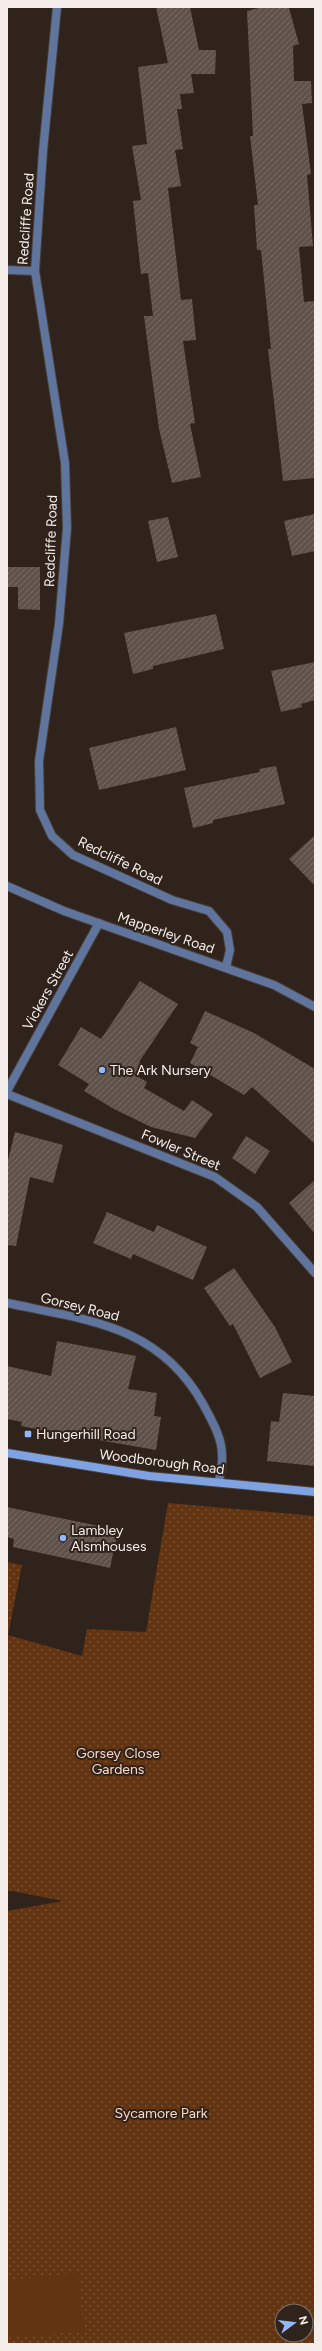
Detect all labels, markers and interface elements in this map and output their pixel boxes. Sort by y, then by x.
street label: Redcliffe Road [14,172,38,266]
street label: Redcliffe Road [41,495,61,587]
street label: Redcliffe Road [75,833,165,889]
street label: Mapperley Road [115,908,217,958]
street label: Vickers Street [19,947,77,1033]
place label: The Ark Nursery [110,1062,211,1079]
marker: The Ark Nursery [97,1065,107,1075]
street label: Fowler Street [139,1126,223,1174]
street label: Gorsey Road [39,1289,121,1325]
place label: Hungerhill Road [36,1426,136,1443]
marker: Hungerhill Road [23,1429,33,1439]
street label: Woodborough Road [98,1446,226,1478]
place label: Lambley Alsmhouses [71,1522,146,1555]
marker: Lambley Alsmhouses [58,1533,68,1543]
park label: Gorsey Close Gardens [76,1745,160,1778]
park label: Sycamore Park [114,2105,208,2122]
north arrow [274,2303,314,2343]
text: N [296,2315,311,2326]

